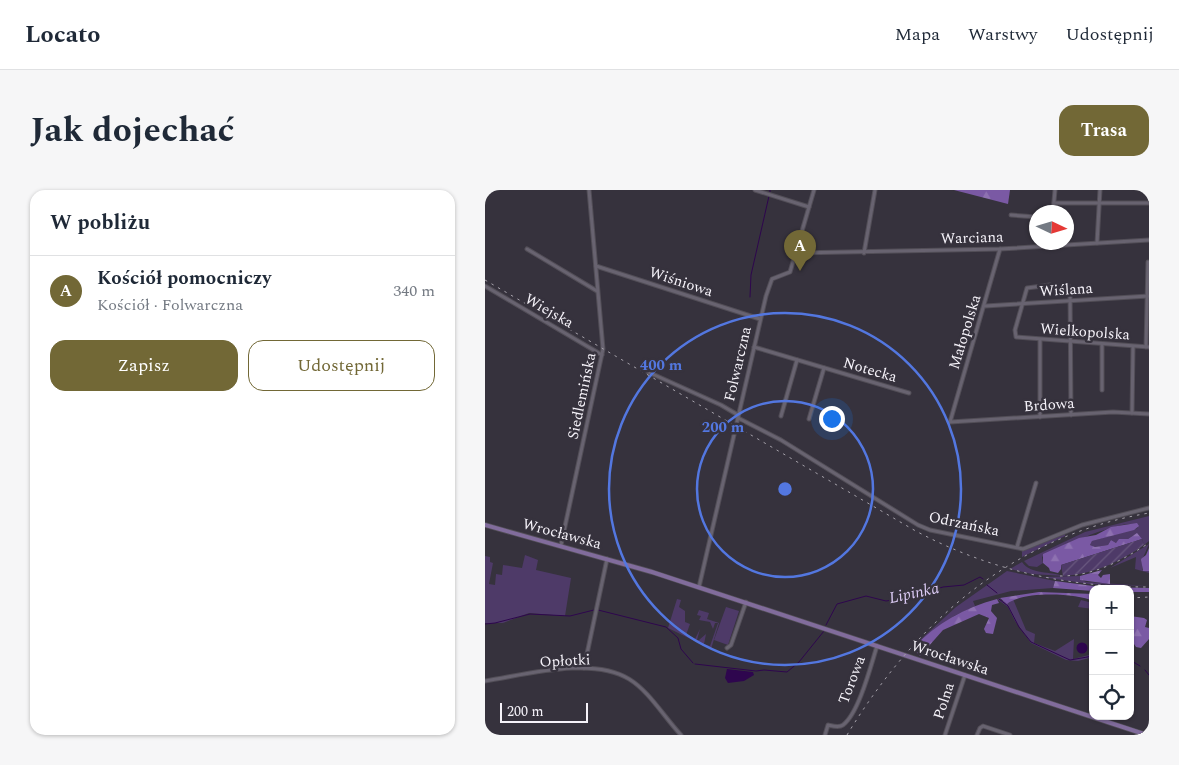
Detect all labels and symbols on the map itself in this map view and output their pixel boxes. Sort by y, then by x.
north arrow [1029,205,1074,250]
street label: Warciana [940,225,1004,251]
pin: A [784,230,816,271]
street label: Wiśniowa [646,261,716,303]
street label: Wiślana [1039,277,1094,303]
street label: Wiejska [520,288,578,335]
street label: Małopolska [943,291,987,372]
street label: Wielkopolska [1039,317,1131,347]
street label: Folwarczna [718,324,758,404]
street label: Siedlemińska [562,350,603,442]
street label: Notecka [840,351,900,389]
text: 400 m [640,354,683,377]
street label: Brdowa [1023,392,1076,418]
your location [819,406,845,432]
text: 200 m [702,416,745,439]
centre of rings [776,480,794,498]
street label: Odrzańska [927,505,1002,543]
street label: Wrocławska [520,512,605,556]
water label: Lipinka [887,576,941,610]
street label: Wrocławska [908,635,993,682]
street label: Opłotki [539,648,591,674]
street label: Torowa [832,652,872,708]
street label: Polna [927,679,961,723]
scale bar [500,700,587,723]

